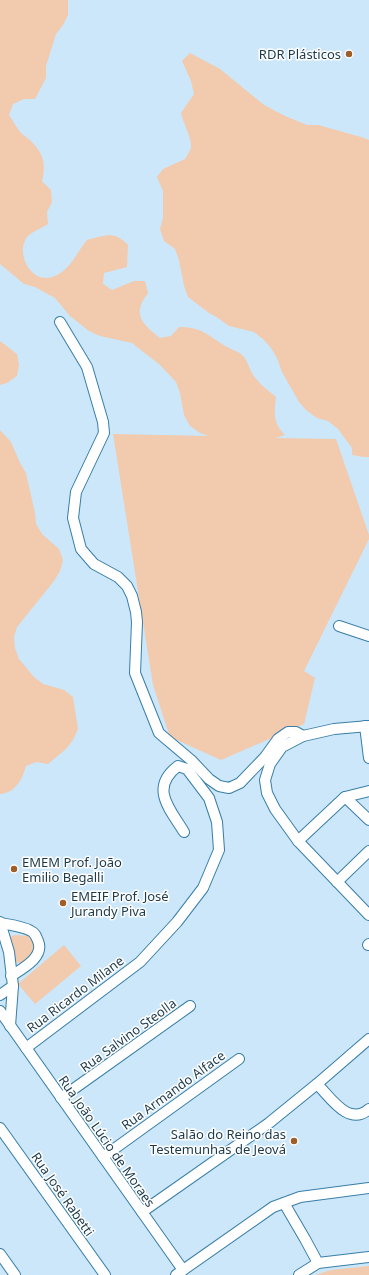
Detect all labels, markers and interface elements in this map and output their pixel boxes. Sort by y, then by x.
place label: RDR Plásticos [259,45,341,63]
marker: RDR Plásticos [344,49,354,59]
place label: EMEM Prof. João Emilio Begalli [22,853,122,886]
marker: EMEM Prof. João Emilio Begalli [9,864,19,874]
place label: EMEIF Prof. José Jurandy Piva [69,887,169,920]
marker: EMEIF Prof. José Jurandy Piva [58,898,68,908]
street label: Rua Ricardo Milane [23,952,127,1036]
street label: Rua Salvino Steolla [76,994,180,1076]
street label: Rua Armando Alface [117,1046,229,1134]
street label: Rua João Lúcio de Moraes [55,1072,159,1210]
place label: Salão do Reino das Testemunhas de Jeová [150,1125,286,1158]
marker: Salão do Reino das Testemunhas de Jeová [289,1136,299,1146]
street label: Rua José Rabetti [27,1148,99,1240]

